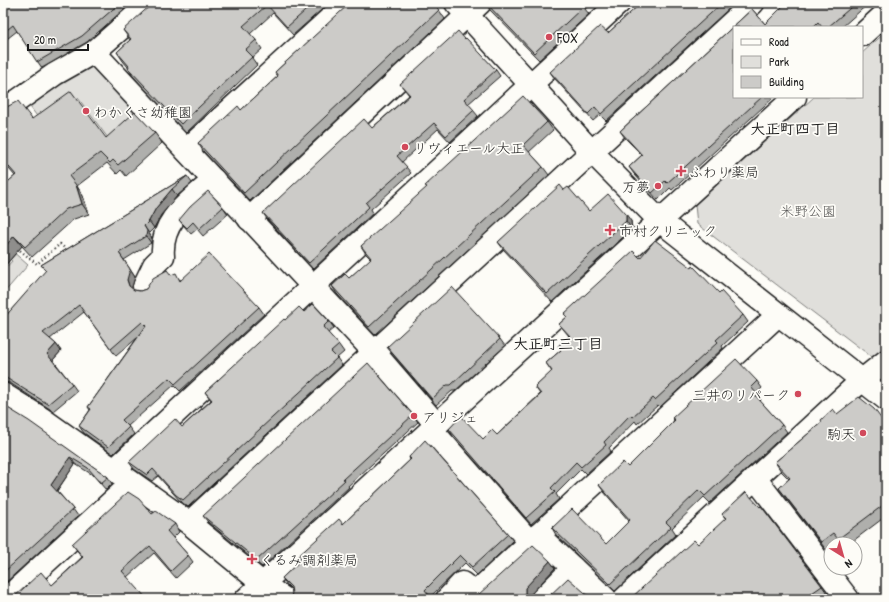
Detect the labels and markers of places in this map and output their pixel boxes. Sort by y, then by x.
place label: FOX [556,28,579,47]
marker: FOX [544,32,554,42]
place label: わかくさ幼稚園 [94,102,192,121]
marker: わかくさ幼稚園 [81,106,91,116]
place label: リヴィエール大正 [413,138,524,157]
marker: リヴィエール大正 [400,142,410,152]
place label: ふわり薬局 [689,162,759,181]
marker: ふわり薬局 [676,166,686,176]
place label: 万夢 [622,177,650,196]
marker: 万夢 [653,181,663,191]
place label: 市村クリニック [619,221,717,240]
marker: 市村クリニック [604,224,616,236]
place label: 三井のリパーク [692,385,790,404]
marker: 三井のリパーク [793,389,803,399]
place label: アリジェ [422,407,478,426]
marker: アリジェ [409,411,419,421]
place label: 駒天 [827,424,855,443]
marker: 駒天 [858,428,868,438]
place label: くるみ調剤薬局 [260,550,358,569]
marker: くるみ調剤薬局 [247,554,257,564]

